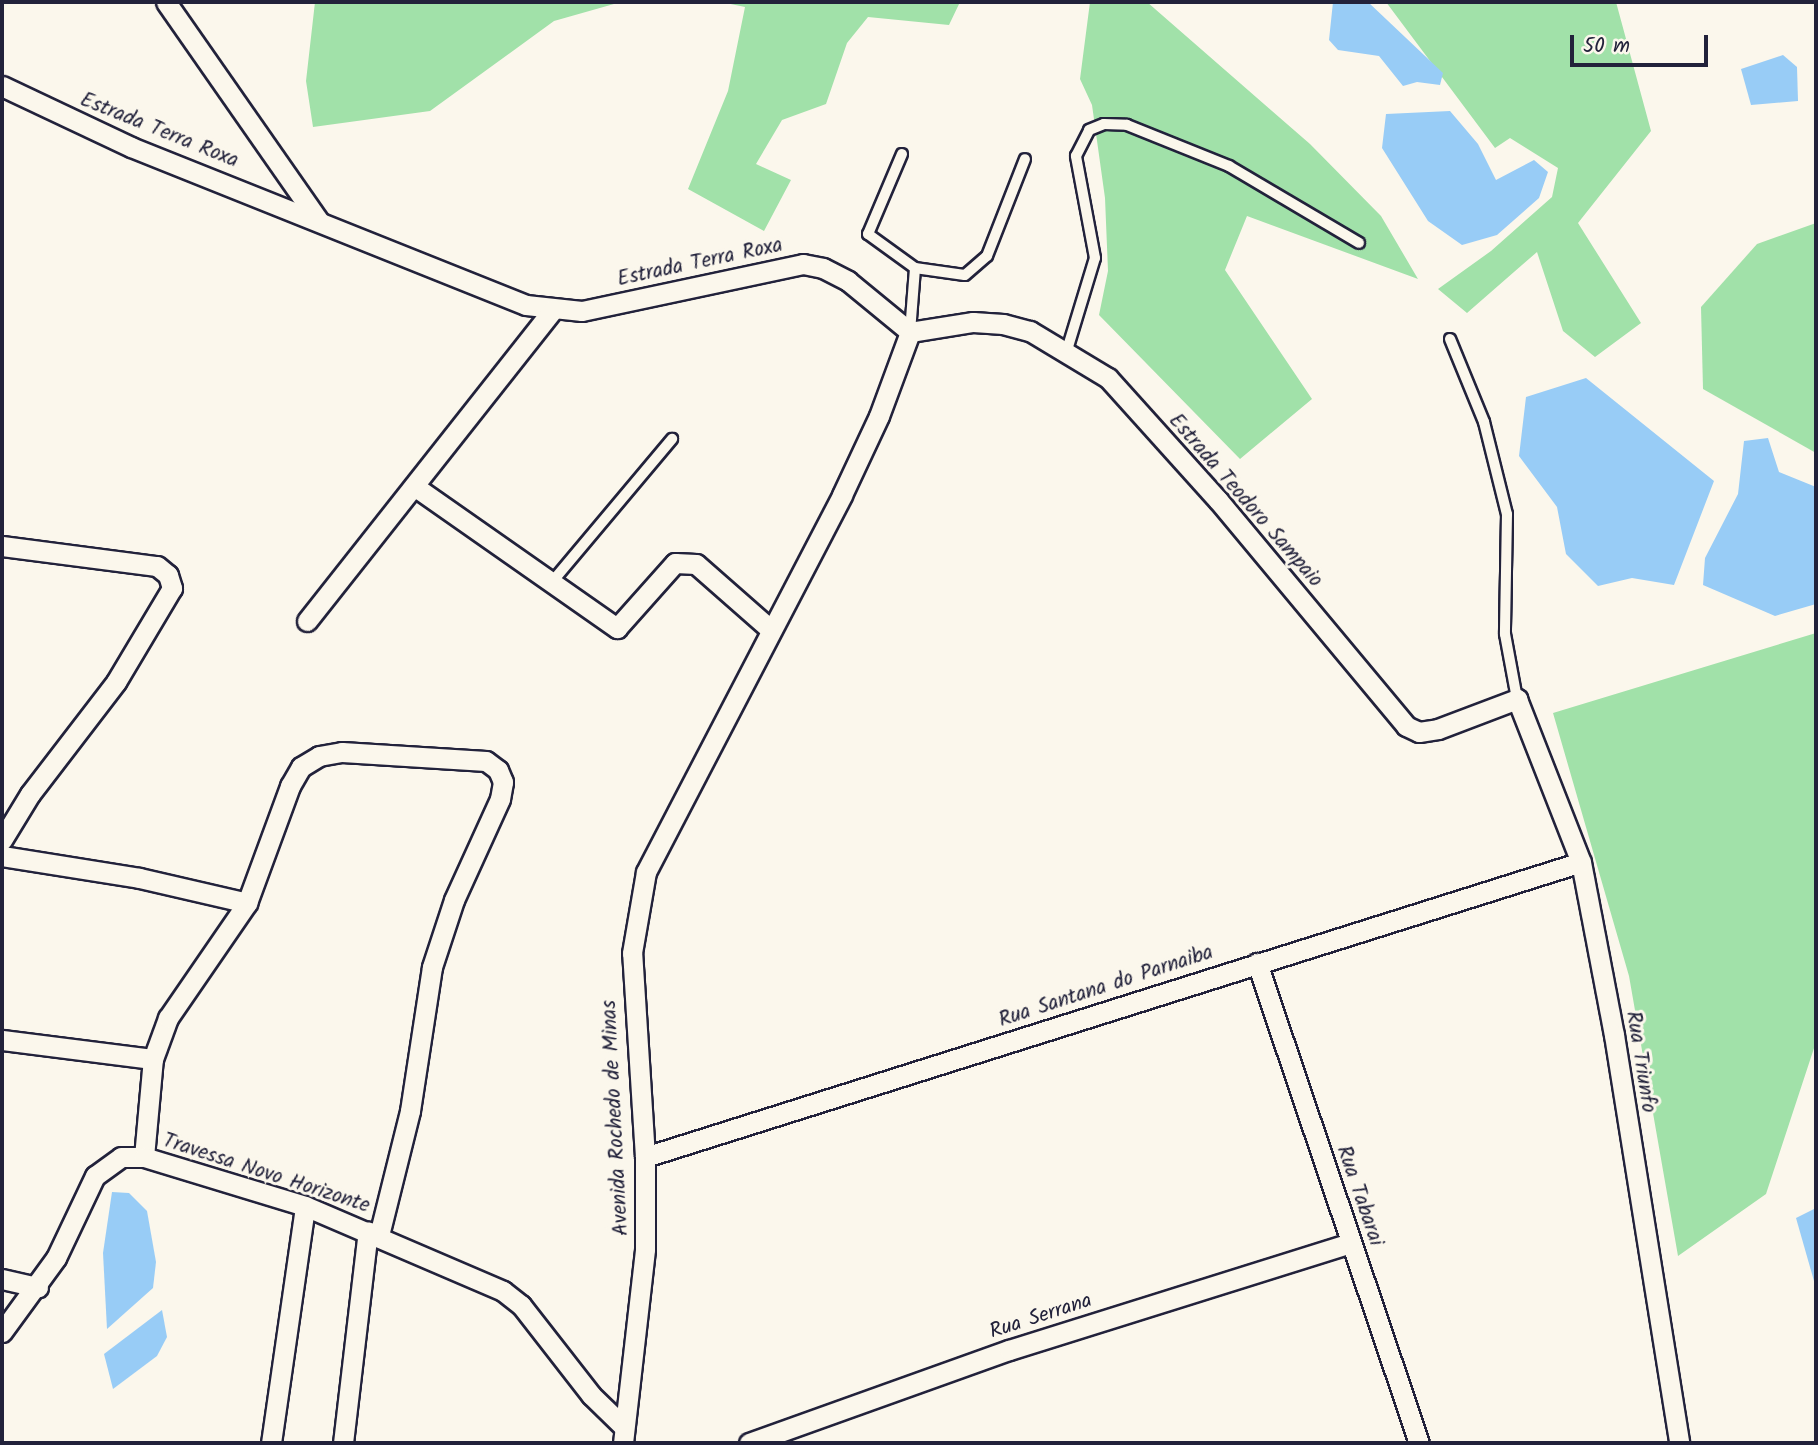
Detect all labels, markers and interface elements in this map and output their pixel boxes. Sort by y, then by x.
scale bar [1573,21,1711,65]
text: 50 m [1583,30,1630,63]
street label: Estrada Terra Roxa [76,88,242,174]
street label: Estrada Terra Roxa [615,233,785,293]
street label: Estrada Teodoro Sampaio [1163,409,1327,593]
street label: Rua Santana do Parnaiba [996,940,1216,1034]
street label: Avenida Rochedo de Minas [597,999,635,1237]
street label: Rua Triunfo [1620,1009,1660,1115]
street label: Travessa Novo Horizonte [159,1129,373,1219]
street label: Rua Tabarai [1330,1143,1388,1249]
street label: Rua Serrana [987,1289,1095,1345]

